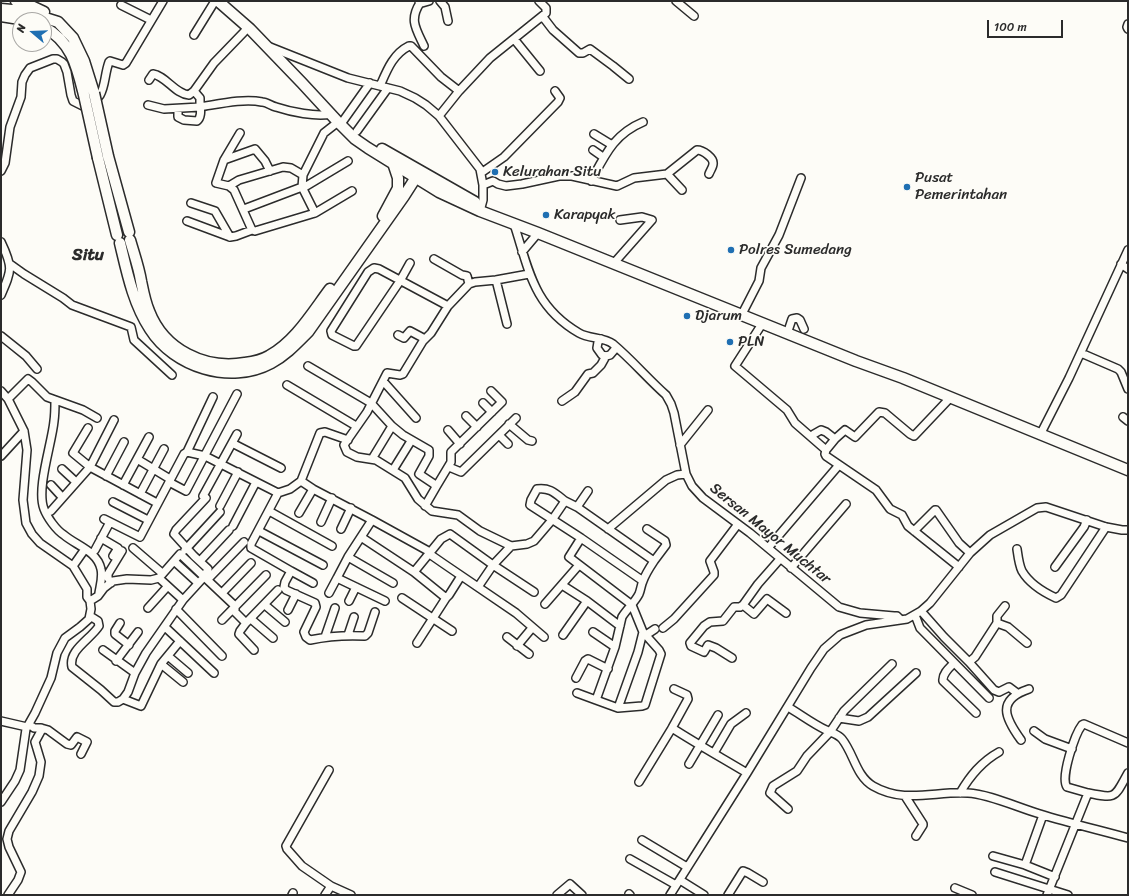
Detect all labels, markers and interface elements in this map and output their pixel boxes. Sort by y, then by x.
north arrow [12,12,52,52]
scale bar [989,12,1065,38]
text: 100 m [994,16,1027,38]
text: N [11,22,31,35]
place label: Kelurahan Situ [503,163,601,181]
marker: Kelurahan Situ [490,167,500,177]
place label: Pusat Pemerintahan [915,169,1007,204]
marker: Pusat Pemerintahan [902,182,912,192]
place label: Karapyak [554,206,615,224]
marker: Karapyak [541,210,551,220]
place label: Polres Sumedang [739,241,852,259]
marker: Polres Sumedang [726,245,736,255]
district label: Situ [72,246,104,266]
place label: Djarum [695,307,742,325]
marker: Djarum [682,311,692,321]
place label: PLN [738,333,765,351]
marker: PLN [725,337,735,347]
street label: Sersan Mayor Muchtar [706,480,834,588]

